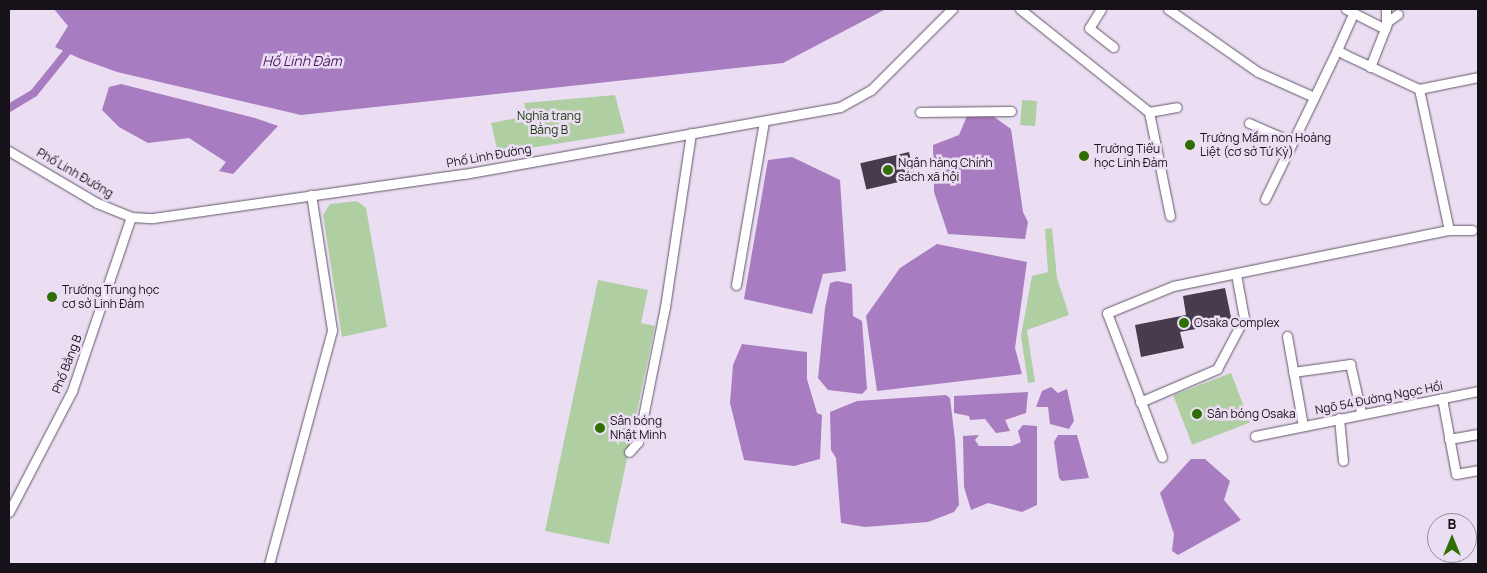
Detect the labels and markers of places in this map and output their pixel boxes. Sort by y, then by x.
place label: Trường Mầm non Hoàng Liệt (cơ sở Tứ Kỳ) [1200,131,1331,159]
marker: Trường Mầm non Hoàng Liệt (cơ sở Tứ Kỳ) [1184,139,1196,151]
place label: Trường Tiểu học Linh Đàm [1094,142,1168,170]
marker: Trường Tiểu học Linh Đàm [1078,150,1090,162]
place label: Ngân hàng Chính sách xã hội [898,156,993,184]
marker: Ngân hàng Chính sách xã hội [882,164,894,176]
place label: Trường Trung học cơ sở Linh Đàm [62,283,159,311]
marker: Trường Trung học cơ sở Linh Đàm [46,291,58,303]
place label: Osaka Complex [1194,316,1280,330]
marker: Osaka Complex [1178,317,1190,329]
place label: Sân bóng Osaka [1207,407,1296,421]
marker: Sân bóng Osaka [1191,408,1203,420]
place label: Sân bóng Nhật Minh [610,414,666,442]
marker: Sân bóng Nhật Minh [594,422,606,434]

